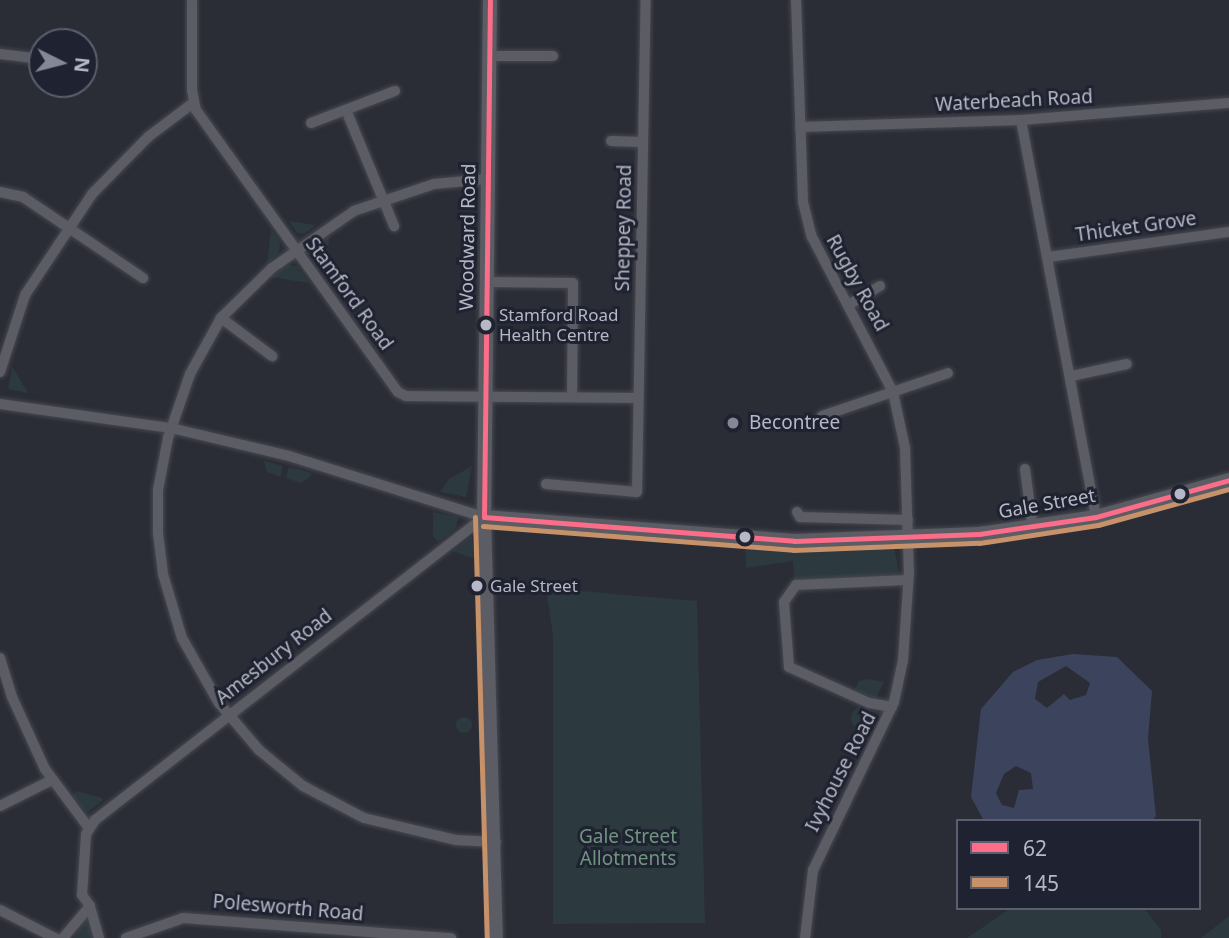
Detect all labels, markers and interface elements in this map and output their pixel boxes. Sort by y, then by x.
north arrow [28,28,98,98]
text: N [68,56,96,74]
street label: Waterbeach Road [935,85,1093,117]
street label: Woodward Road [455,163,481,311]
street label: Sheppey Road [611,164,637,292]
street label: Thicket Grove [1074,207,1198,247]
street label: Rugby Road [821,231,893,335]
street label: Stamford Road [301,233,397,355]
place label: Stamford Road Health Centre [499,305,618,345]
marker: Stamford Road Health Centre [479,318,493,332]
place label: Becontree [749,412,840,434]
marker: Becontree [723,413,743,433]
street label: Gale Street [997,484,1097,524]
unlabelled marker [1173,487,1187,501]
unlabelled marker [738,530,752,544]
place label: Gale Street [490,576,578,596]
marker: Gale Street [470,579,484,593]
street label: Amesbury Road [211,605,337,709]
street label: Ivyhouse Road [801,708,881,836]
legend [956,819,1201,910]
park label: Gale Street Allotments [579,826,677,870]
text: 62 [1023,834,1047,862]
text: 145 [1023,869,1059,897]
street label: Polesworth Road [212,890,364,926]

